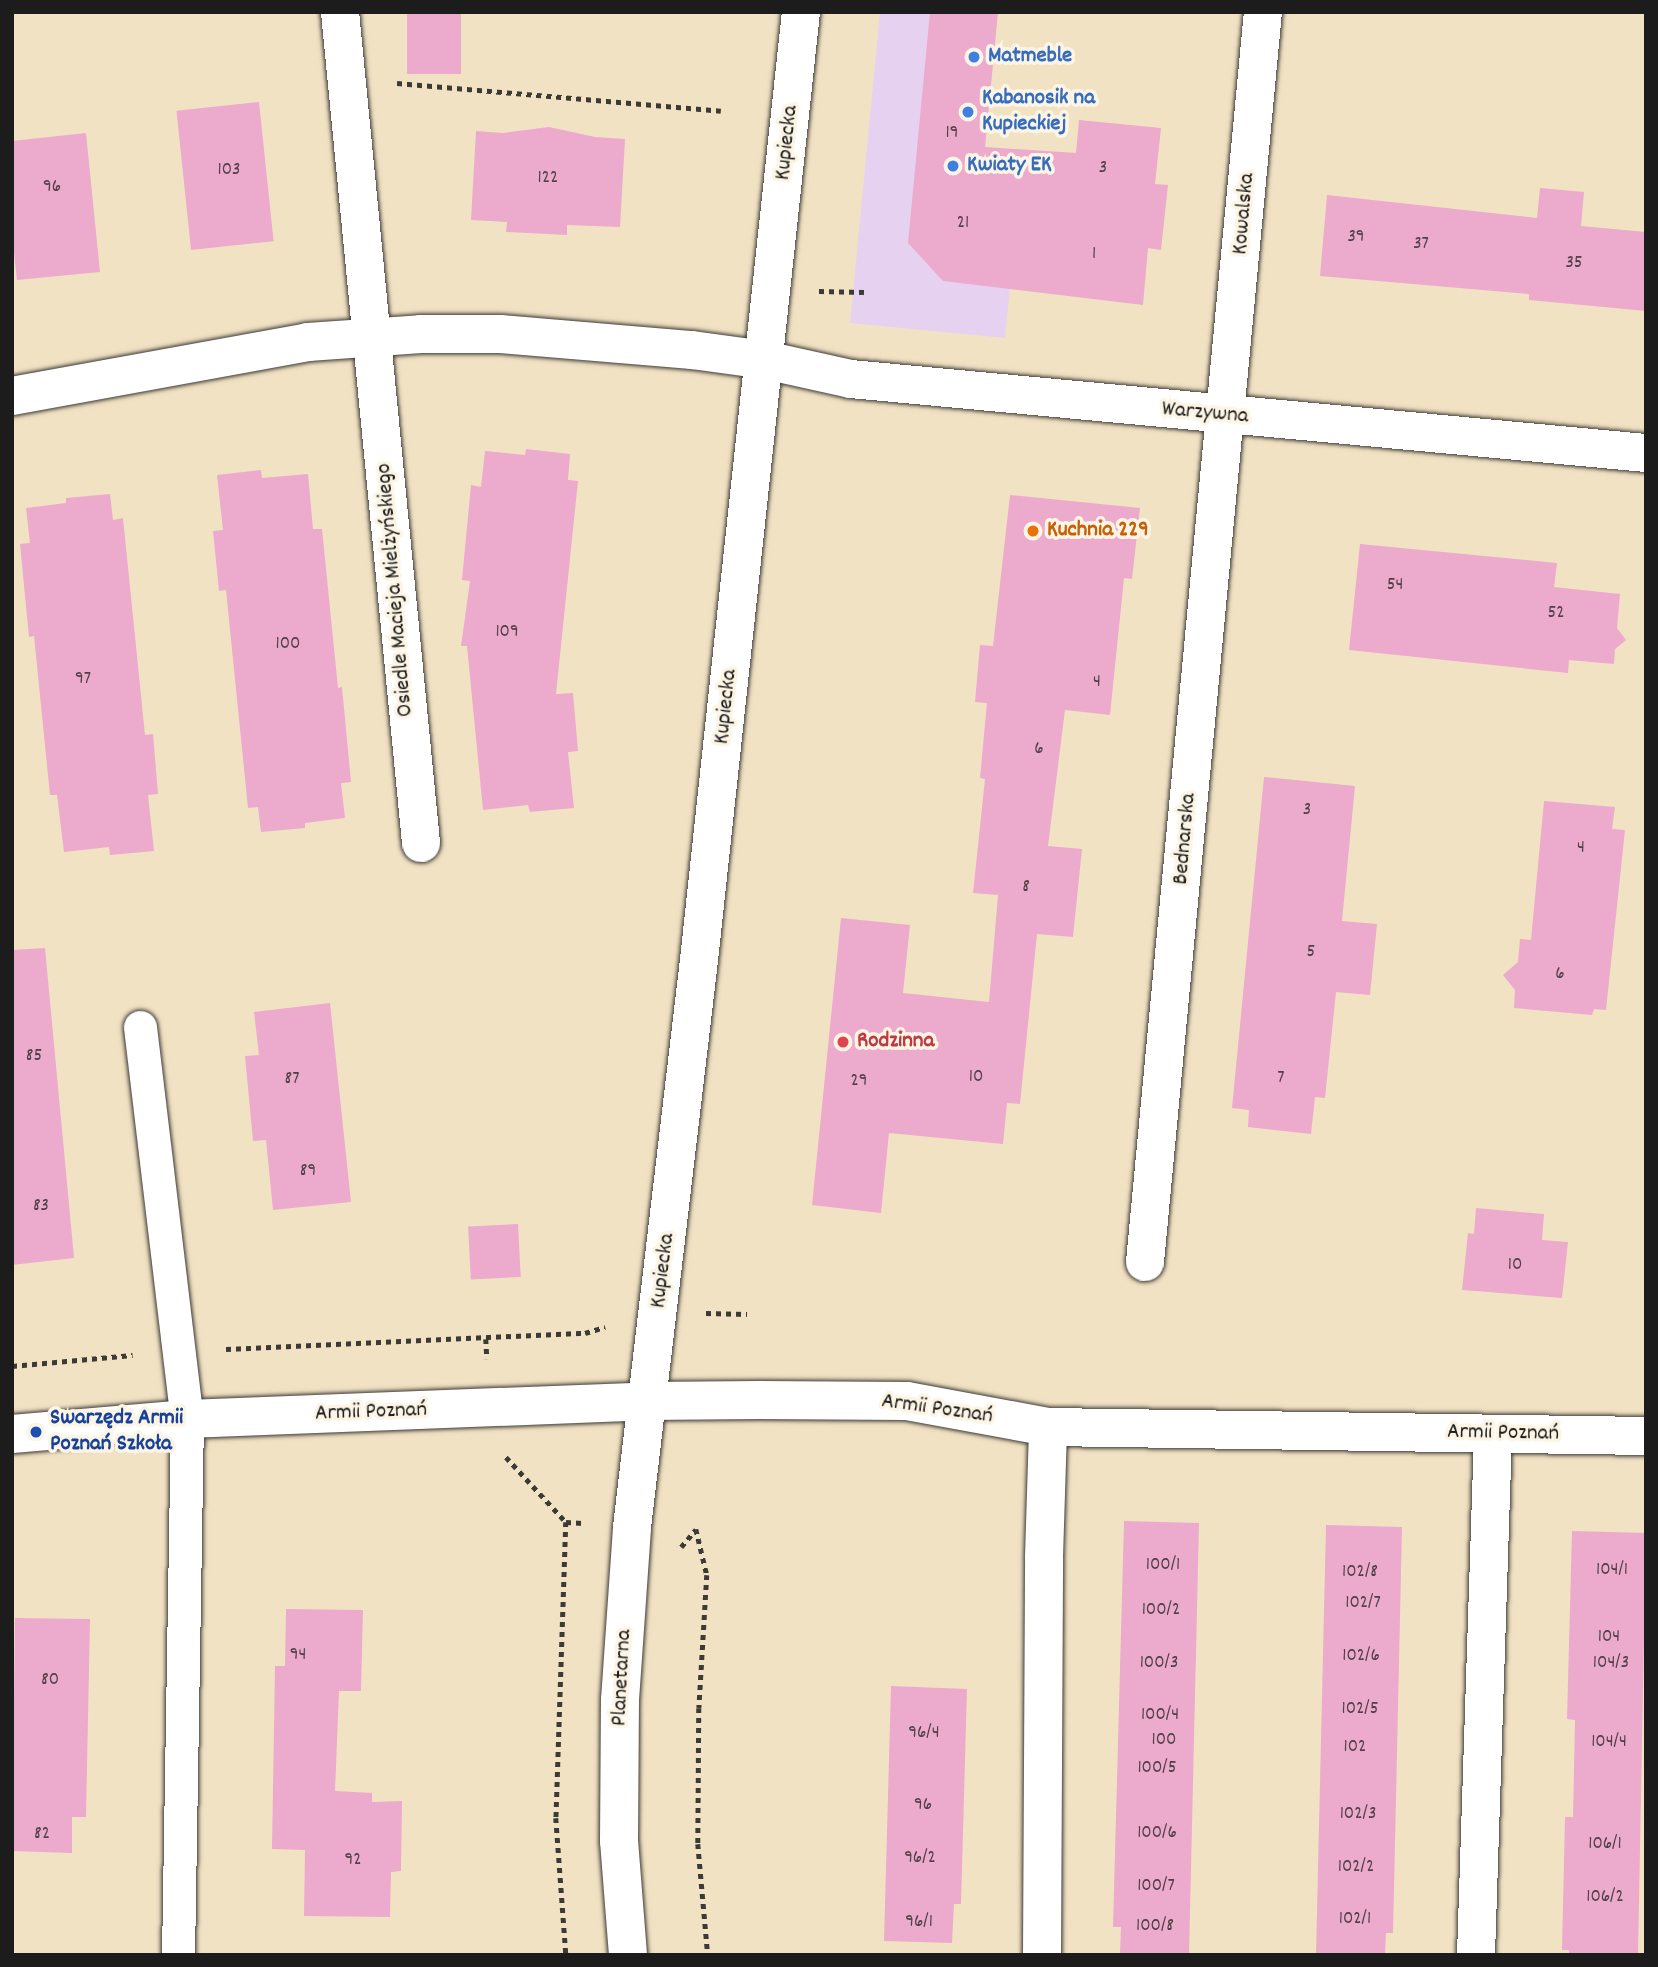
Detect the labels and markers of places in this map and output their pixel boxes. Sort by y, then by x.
place label: Matmeble [988,43,1072,71]
marker: Matmeble [966,49,982,65]
place label: Kabanosik na Kupieckiej [982,85,1095,139]
marker: Kabanosik na Kupieckiej [960,104,976,120]
place label: Kwiaty EK [967,152,1052,180]
marker: Kwiaty EK [945,158,961,174]
place label: Kuchnia 229 [1047,517,1149,545]
marker: Kuchnia 229 [1025,523,1041,539]
place label: Rodzinna [857,1028,934,1056]
marker: Rodzinna [835,1034,851,1050]
place label: Swarzędz Armii Poznań Szkoła [50,1405,183,1459]
marker: Swarzędz Armii Poznań Szkoła [28,1424,44,1440]

